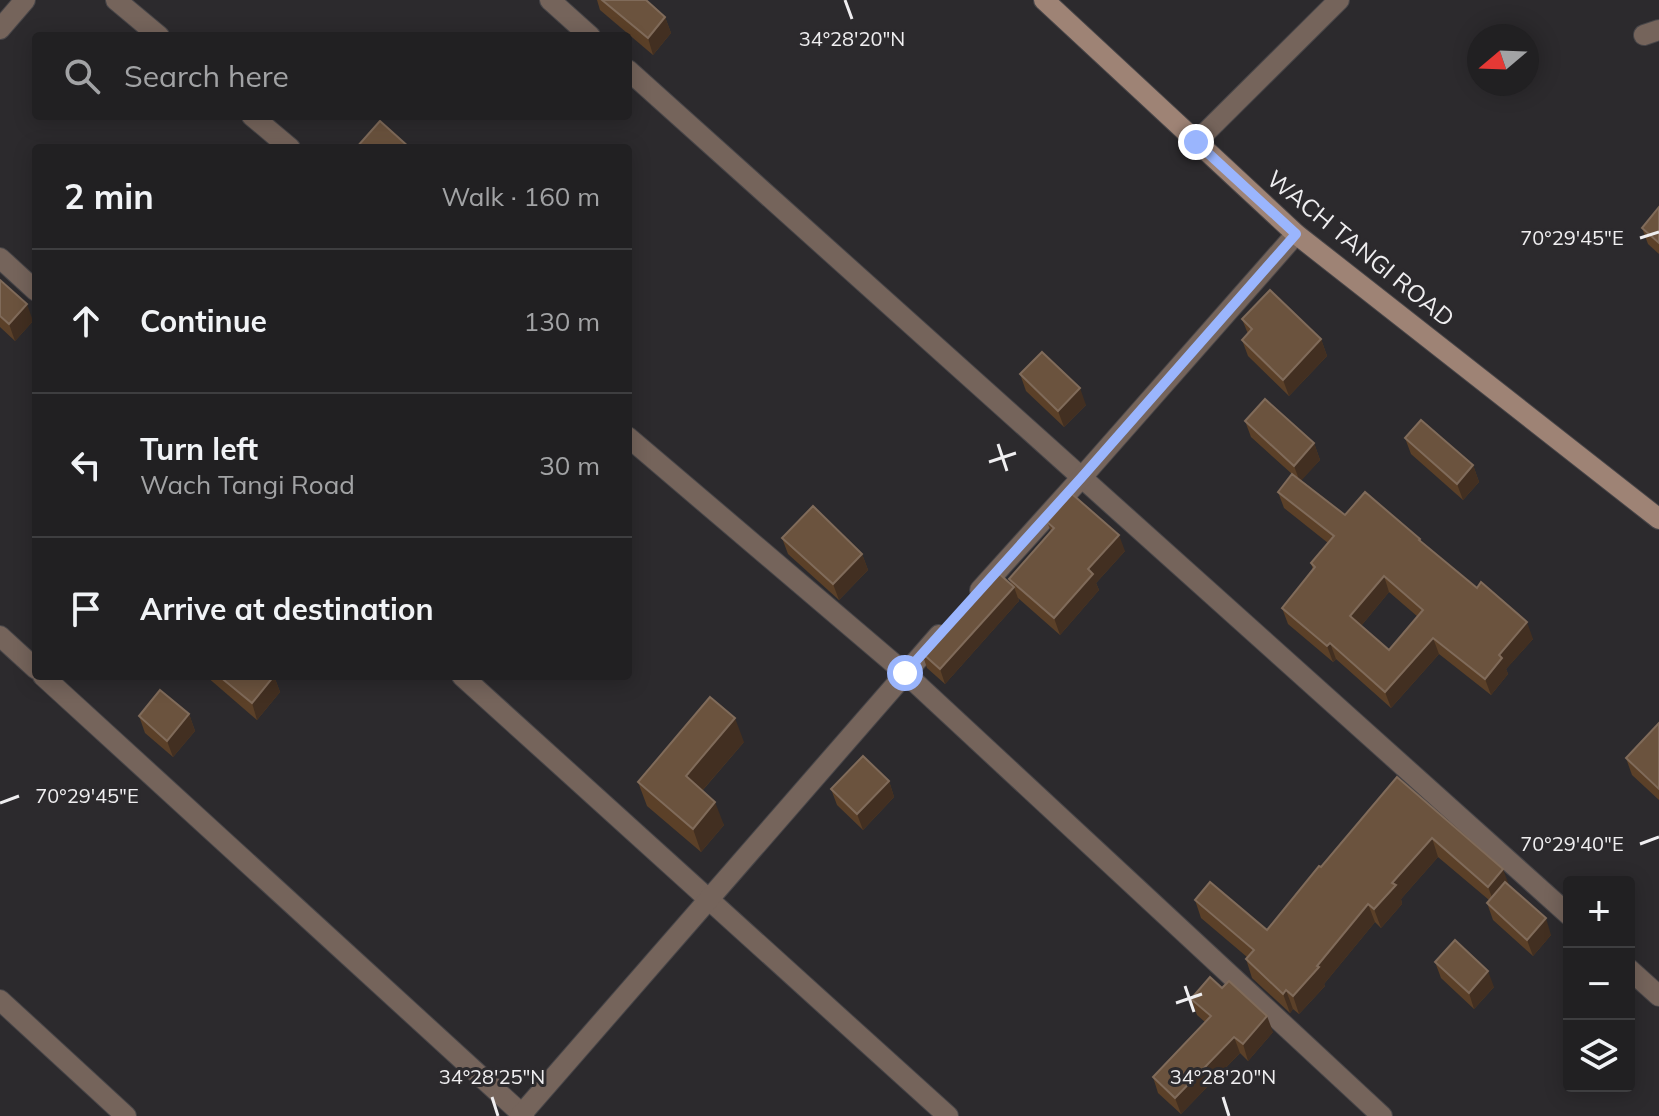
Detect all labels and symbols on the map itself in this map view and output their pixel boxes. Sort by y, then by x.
north arrow [1467,24,1539,96]
text: 34°28'20"N [799,26,905,51]
route end [1178,124,1214,160]
street label: WACH TANGI ROAD [1261,163,1461,333]
text: 70°29'45"E [1520,225,1624,250]
route start [887,655,923,691]
text: 70°29'45"E [35,783,139,808]
text: 70°29'40"E [1520,831,1624,856]
text: 34°28'25"N [439,1064,545,1089]
text: 34°28'20"N [1170,1064,1276,1089]

